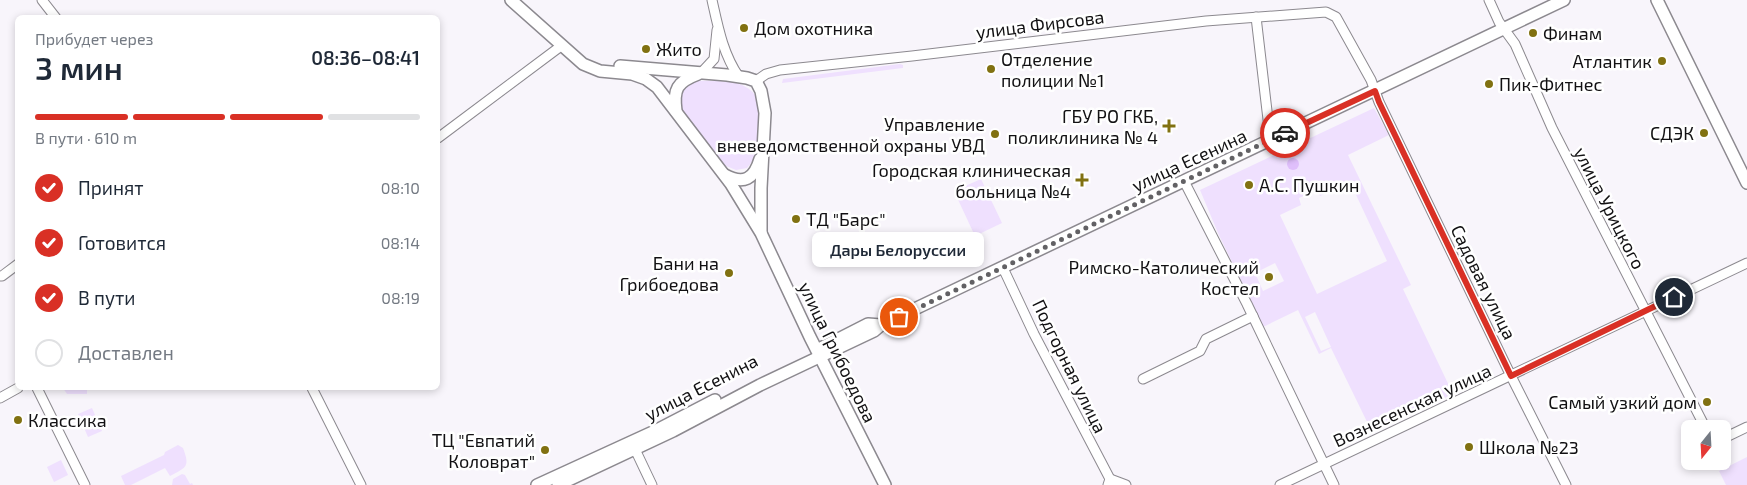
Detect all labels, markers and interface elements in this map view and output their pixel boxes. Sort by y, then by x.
street label: улица Фирсова [975,5,1105,43]
place label: Дом охотника [754,17,873,39]
marker: Дом охотника [738,22,750,34]
place label: Финам [1543,22,1602,44]
marker: Финам [1527,27,1539,39]
text: Прибудет через [35,29,153,48]
place label: Жито [656,38,702,60]
marker: Жито [640,43,652,55]
text: 08:36–08:41 [311,46,420,69]
text: 3 мин [35,48,123,86]
place label: Отделение полиции №1 [1001,48,1104,91]
place label: Атлантик [1572,50,1652,72]
marker: Атлантик [1656,55,1668,67]
marker: Отделение полиции №1 [985,63,997,75]
place label: Пик-Фитнес [1499,73,1603,95]
marker: Пик-Фитнес [1483,78,1495,90]
place label: ГБУ РО ГКБ, поликлиника № 4 [1008,105,1158,148]
courier [1260,108,1310,158]
place label: Управление вневедомственной охраны УВД [717,113,985,156]
marker: ГБУ РО ГКБ, поликлиника № 4 [1162,119,1176,133]
icon: car [1271,119,1299,147]
place label: СДЭК [1650,122,1694,144]
street label: улица Есенина [1128,124,1250,196]
marker: СДЭК [1698,127,1710,139]
text: В пути · 610 m [35,128,137,147]
marker: Управление вневедомственной охраны УВД [989,128,1001,140]
street label: улица Урицкого [1570,143,1650,273]
place label: Городская клиническая больница №4 [872,159,1071,202]
marker: Городская клиническая больница №4 [1075,173,1089,187]
icon: check [35,174,63,202]
place label: А.С. Пушкин [1259,174,1359,196]
text: Принят [78,176,144,199]
text: 08:10 [381,178,420,197]
marker: А.С. Пушкин [1243,179,1255,191]
place label: ТД "Барс" [806,208,886,230]
marker: ТД "Барс" [790,213,802,225]
street label: Садовая улица [1447,221,1521,343]
icon: check [35,229,63,257]
text: Готовится [78,231,166,254]
callout: Дары Белоруссии [813,232,985,267]
text: 08:14 [381,233,420,252]
text: Дары Белоруссии [830,240,966,259]
place label: Бани на Грибоедова [620,252,719,295]
place label: Римско-Католический Костел [1068,256,1259,299]
marker: Бани на Грибоедова [723,267,735,279]
marker: Римско-Католический Костел [1263,271,1275,283]
pin [1653,276,1695,318]
street label: улица Грибоедова [794,278,882,426]
icon: home [1660,283,1688,311]
icon: check [35,284,63,312]
text: В пути [78,286,136,309]
text: 08:19 [381,288,420,307]
pin [878,296,920,338]
street label: Подгорная улица [1028,296,1112,436]
icon: bag [885,303,913,331]
text: Доставлен [78,341,174,364]
street label: улица Есенина [641,349,761,425]
street label: Вознесенская улица [1329,359,1495,451]
place label: Самый узкий дом [1548,391,1697,413]
marker: Самый узкий дом [1701,396,1713,408]
place label: Классика [28,409,107,431]
marker: Классика [12,414,24,426]
north arrow [1681,420,1731,470]
map controls [1681,420,1731,470]
place label: ТЦ "Евпатий Коловрат" [432,429,535,472]
place label: Школа №23 [1479,436,1579,458]
marker: Школа №23 [1463,441,1475,453]
marker: ТЦ "Евпатий Коловрат" [539,444,551,456]

